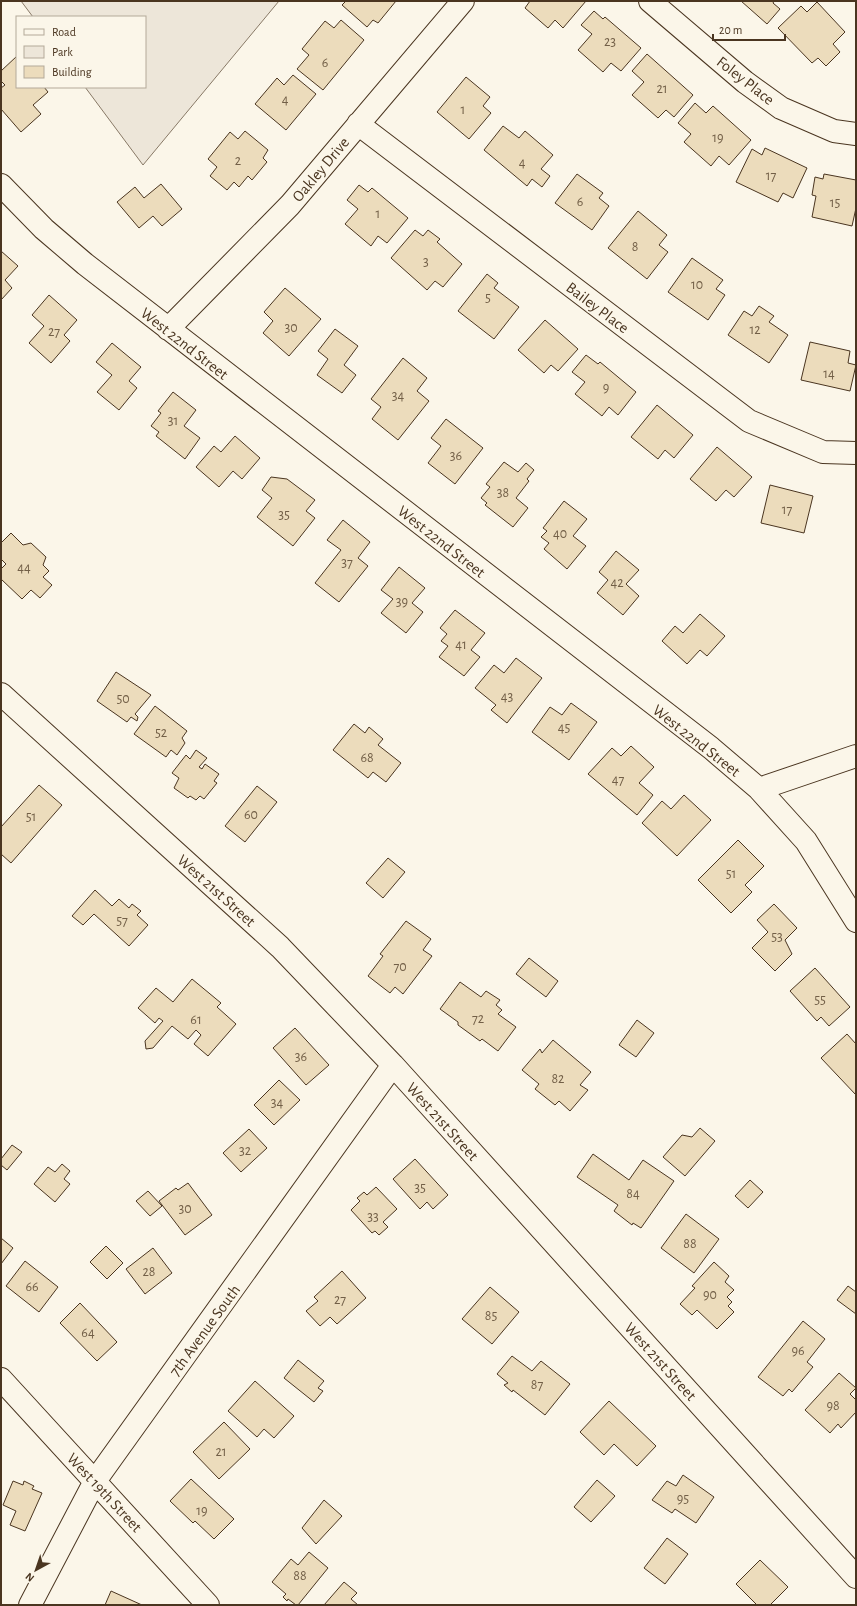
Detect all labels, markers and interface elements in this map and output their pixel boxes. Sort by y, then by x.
legend [16,16,146,88]
scale bar [713,16,785,42]
text: 20 m [719,24,742,36]
text: Road [52,26,76,38]
house number: 23 [604,35,616,49]
text: Park [52,46,73,58]
street label: Foley Place [713,53,777,109]
house number: 6 [322,56,328,70]
text: Building [52,66,92,78]
house number: 21 [656,82,668,96]
house number: 4 [282,93,289,107]
house number: 1 [461,103,465,117]
house number: 19 [712,131,724,145]
street label: Oakley Drive [289,134,353,206]
house number: 2 [235,154,241,168]
house number: 4 [519,156,526,170]
house number: 17 [766,169,776,183]
house number: 6 [577,195,583,209]
house number: 15 [830,196,840,210]
house number: 1 [376,207,380,221]
house number: 8 [632,240,638,254]
house number: 3 [423,255,429,269]
house number: 10 [691,278,703,292]
street label: Bailey Place [562,279,632,337]
house number: 5 [485,291,491,305]
street label: West 22nd Street [138,305,231,383]
house number: 30 [284,321,298,335]
house number: 12 [749,323,761,337]
house number: 27 [48,325,60,339]
house number: 14 [823,367,835,381]
house number: 9 [603,381,609,395]
house number: 34 [392,389,405,403]
house number: 31 [168,414,178,428]
house number: 36 [450,449,462,463]
house number: 38 [497,486,509,500]
street label: West 22nd Street [395,503,488,581]
house number: 17 [782,503,792,517]
house number: 35 [278,508,290,522]
house number: 40 [553,527,567,541]
house number: 37 [341,556,353,570]
house number: 44 [17,561,31,575]
house number: 42 [610,576,624,590]
house number: 39 [396,595,408,609]
house number: 41 [455,638,467,652]
house number: 43 [501,690,513,704]
house number: 50 [116,692,130,706]
street label: West 22nd Street [650,702,743,780]
house number: 45 [558,721,570,735]
house number: 52 [155,726,167,740]
house number: 68 [360,751,374,765]
house number: 47 [612,773,624,787]
house number: 60 [244,808,258,822]
house number: 51 [26,810,36,824]
street label: West 21st Street [174,852,258,930]
house number: 51 [726,867,736,881]
house number: 57 [116,914,128,928]
house number: 53 [771,930,783,944]
house number: 70 [393,960,407,974]
house number: 55 [814,993,826,1007]
house number: 72 [472,1012,484,1026]
house number: 61 [190,1013,202,1027]
house number: 36 [295,1050,307,1064]
house number: 82 [551,1072,565,1086]
street label: West 21st Street [403,1080,481,1164]
house number: 34 [271,1096,284,1110]
house number: 32 [239,1144,251,1158]
house number: 35 [414,1181,426,1195]
house number: 84 [626,1187,640,1201]
house number: 30 [178,1202,192,1216]
house number: 33 [367,1210,379,1224]
house number: 88 [683,1237,697,1251]
house number: 28 [142,1265,156,1279]
house number: 66 [25,1280,39,1294]
street label: 7th Avenue South [166,1282,243,1379]
house number: 90 [703,1288,717,1302]
house number: 27 [334,1293,346,1307]
house number: 85 [485,1309,497,1323]
street label: West 21st Street [621,1320,699,1404]
house number: 64 [81,1326,95,1340]
house number: 96 [791,1344,805,1358]
house number: 87 [531,1378,543,1392]
house number: 98 [826,1399,840,1413]
house number: 21 [215,1445,227,1459]
street label: West 19th Street [64,1450,145,1535]
house number: 95 [677,1492,689,1506]
house number: 19 [196,1504,208,1518]
north arrow [16,1550,56,1590]
house number: 88 [293,1569,307,1583]
text: N [23,1571,36,1584]

